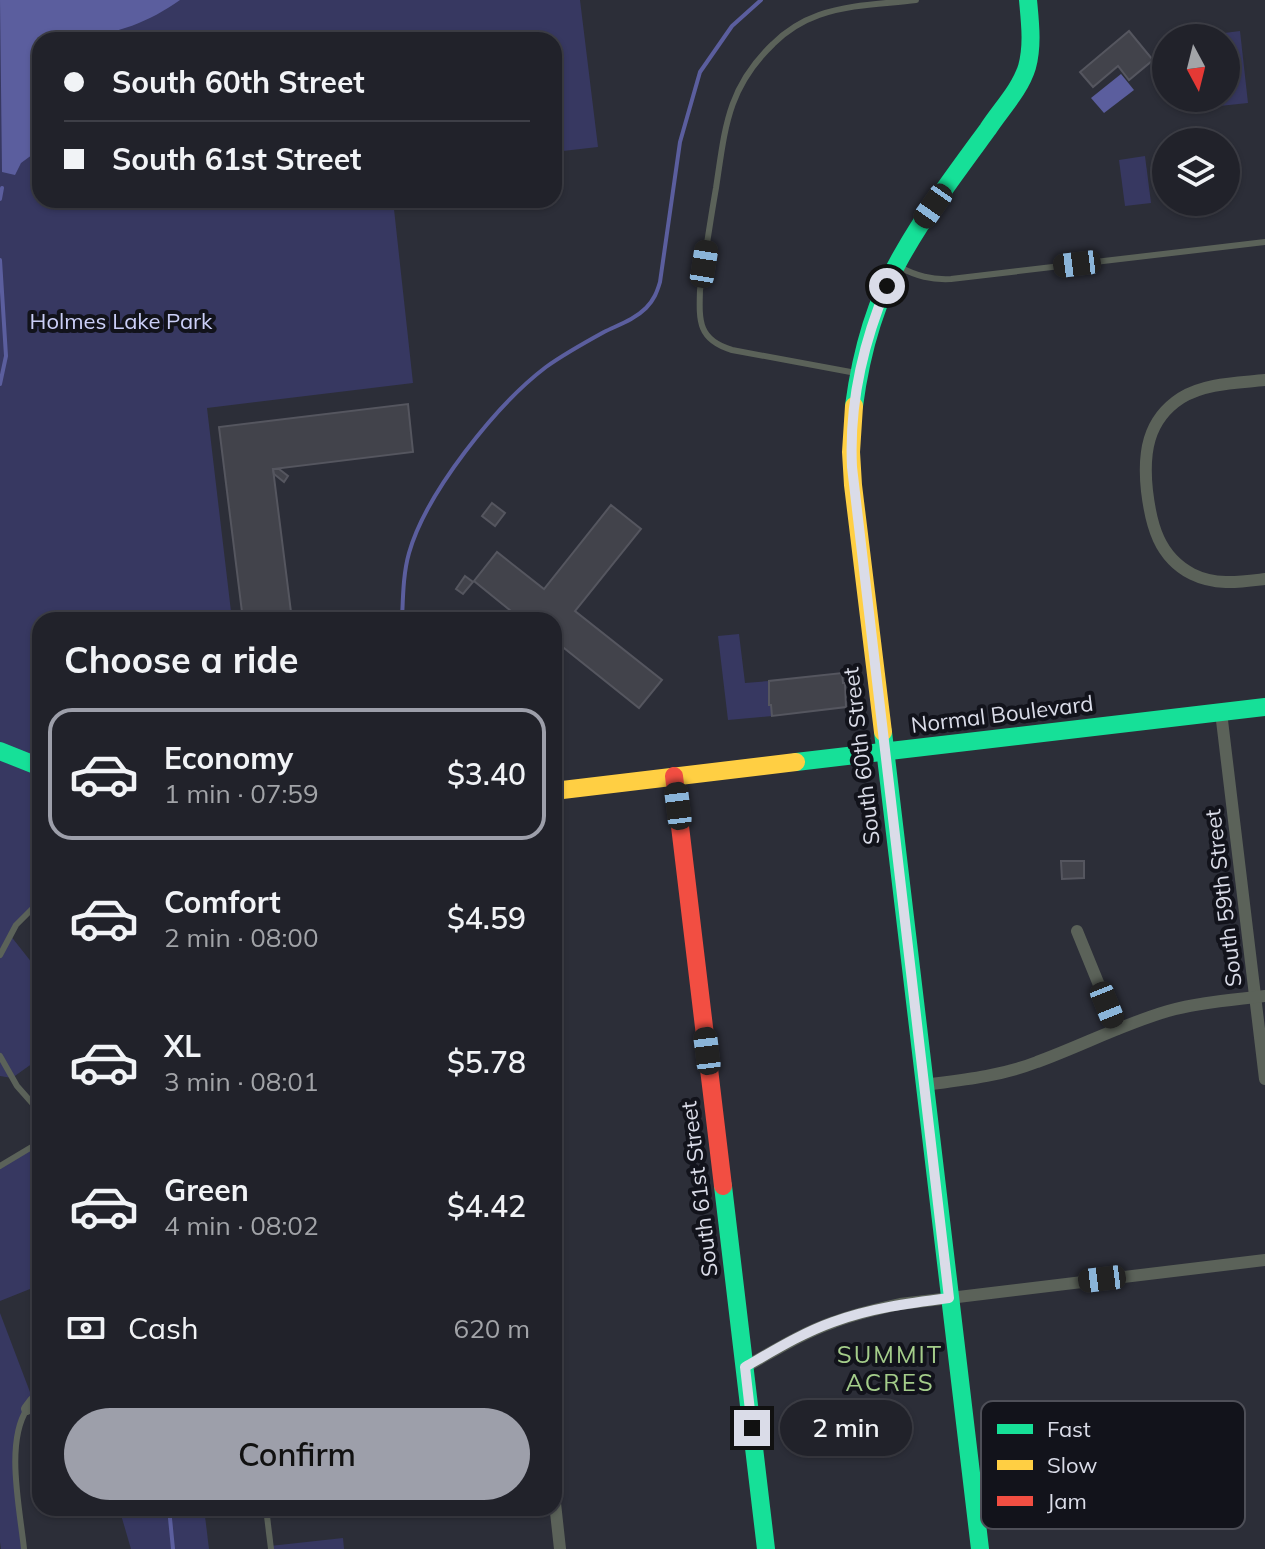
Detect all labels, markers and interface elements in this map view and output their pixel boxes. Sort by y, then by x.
north arrow [1152,24,1240,112]
map controls [1152,24,1240,216]
text: South 60th Street [112,63,365,101]
button: layers [1152,128,1240,216]
text: South 61st Street [112,140,361,178]
car [909,179,957,233]
car [688,238,720,290]
car [1052,249,1102,279]
route start [869,268,905,304]
park label: Holmes Lake Park [30,307,213,335]
text: Choose a ride [64,637,298,682]
street label: South 60th Street [836,665,886,846]
street label: Normal Boulevard [909,689,1095,739]
icon: car [68,738,140,810]
text: Economy [164,739,293,777]
text: $3.40 [447,755,526,793]
text: 1 min · 07:59 [164,777,319,810]
car [663,781,693,831]
street label: South 59th Street [1198,807,1248,988]
icon: car [68,882,140,954]
text: Comfort [164,883,281,921]
text: $4.59 [447,899,526,937]
text: 2 min · 08:00 [164,921,319,954]
car [1087,978,1127,1032]
icon: car [68,1026,140,1098]
car [692,1026,722,1076]
text: XL [164,1027,201,1065]
text: $5.78 [447,1043,526,1081]
text: 3 min · 08:01 [164,1065,319,1098]
street label: South 61st Street [674,1099,724,1278]
icon: car [68,1170,140,1242]
text: Green [164,1171,249,1209]
text: $4.42 [447,1187,526,1225]
text: 4 min · 08:02 [164,1209,319,1242]
car [1077,1264,1127,1294]
icon: cash [64,1306,108,1350]
text: Cash [128,1309,199,1347]
text: 620 m [454,1312,530,1345]
district label: SUMMIT ACRES [837,1339,943,1397]
callout: 2 min [780,1400,912,1456]
legend [981,1401,1245,1529]
button: Confirm [64,1408,530,1500]
route end [734,1410,770,1446]
text: 2 min [812,1411,880,1444]
text: Fast [1047,1415,1091,1443]
text: Slow [1047,1451,1097,1479]
text: Jam [1047,1487,1087,1515]

